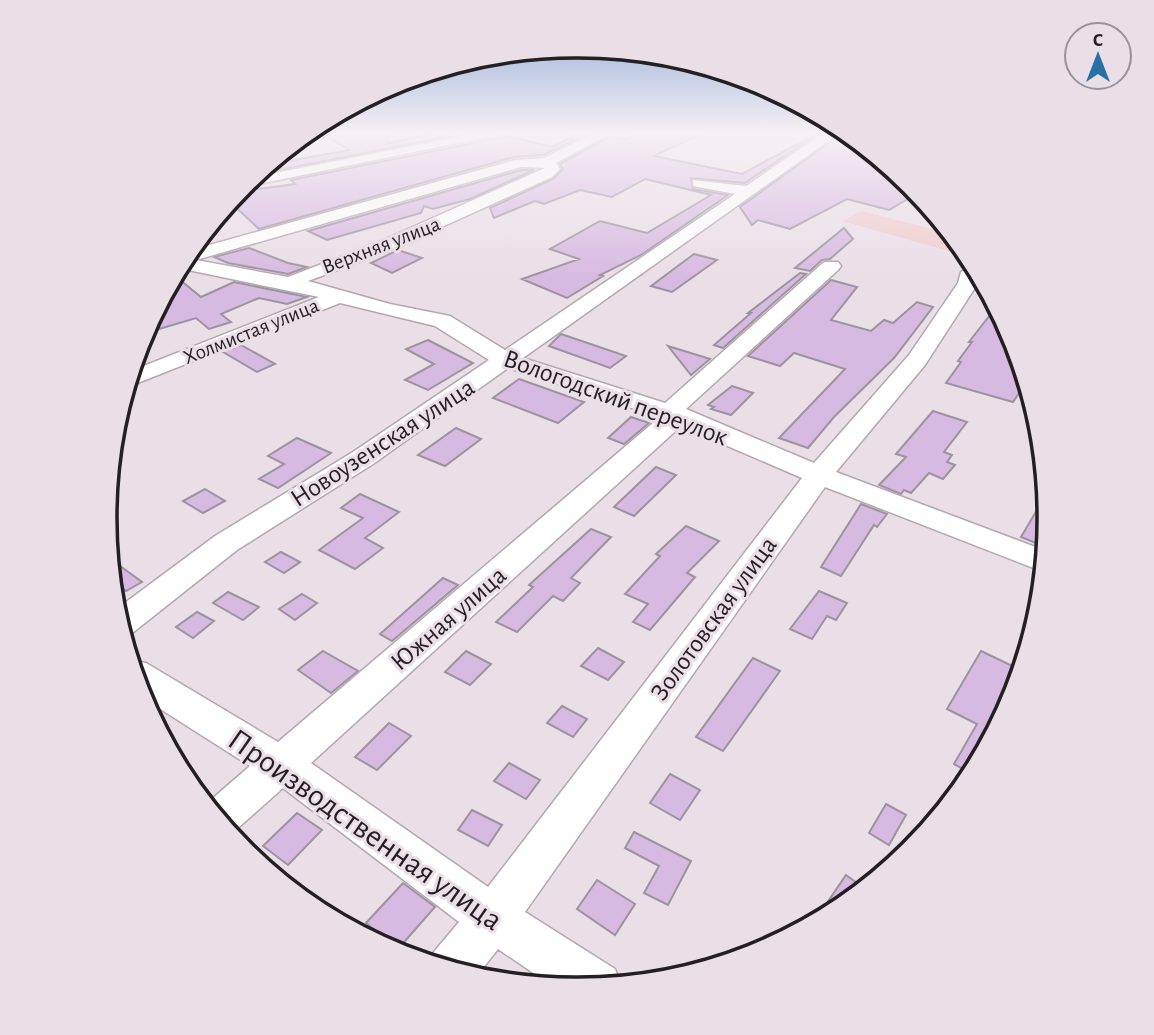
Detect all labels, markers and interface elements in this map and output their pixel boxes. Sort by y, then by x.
north arrow [1063,21,1133,91]
text: С [1093,31,1103,50]
street label: Верхняя улица [319,213,444,278]
street label: Холмистая улица [180,295,322,368]
street label: Вологодский переулок [500,345,731,451]
street label: Новоузенская улица [286,374,479,512]
street label: Золотовская улица [646,532,782,705]
street label: Южная улица [386,562,511,676]
street label: Производственная улица [222,723,508,937]

